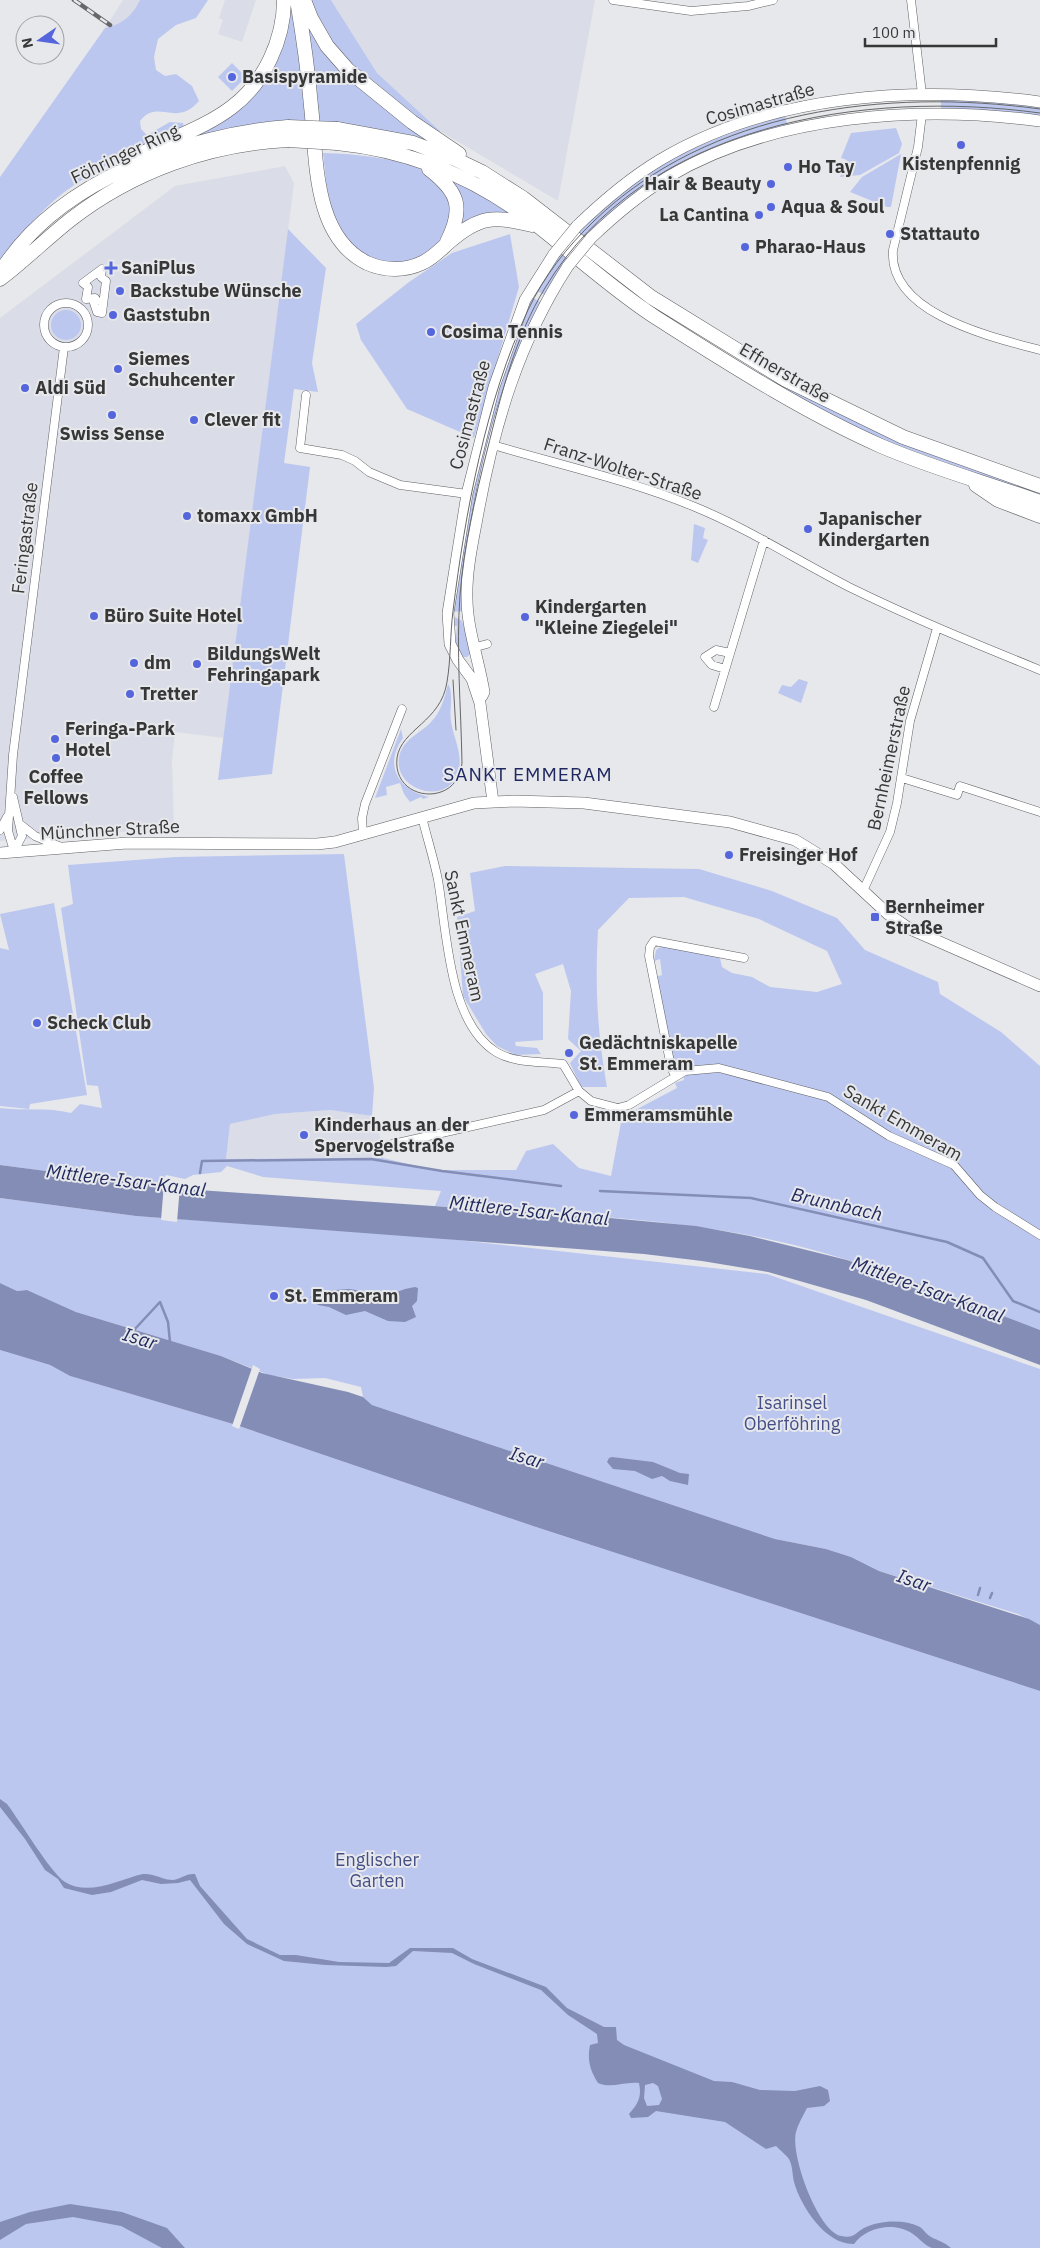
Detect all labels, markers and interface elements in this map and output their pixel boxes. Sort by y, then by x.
north arrow [15,15,65,65]
scale bar [865,15,996,47]
text: 100 m [872,23,916,42]
text: N [17,36,37,50]
place label: Basispyramide [242,65,367,88]
marker: Basispyramide [226,71,238,83]
street label: Cosimastraße [703,77,817,130]
street label: Föhringer Ring [67,118,183,189]
marker: Kistenpfennig [955,139,967,151]
place label: Kistenpfennig [902,152,1020,175]
place label: Ho Tay [798,155,855,178]
marker: Ho Tay [782,161,794,173]
place label: Hair & Beauty [644,172,761,195]
marker: Hair & Beauty [765,178,777,190]
place label: Aqua & Soul [781,195,885,218]
marker: Aqua & Soul [765,201,777,213]
place label: La Cantina [659,203,749,226]
marker: La Cantina [753,209,765,221]
place label: Stattauto [900,222,980,245]
marker: Stattauto [884,228,896,240]
place label: Pharao-Haus [755,235,866,258]
marker: Pharao-Haus [739,241,751,253]
place label: SaniPlus [121,256,195,279]
marker: SaniPlus [105,262,117,274]
place label: Backstube Wünsche [130,279,302,302]
marker: Backstube Wünsche [114,285,126,297]
place label: Gaststubn [123,303,210,326]
marker: Gaststubn [107,309,119,321]
place label: Cosima Tennis [441,320,563,343]
marker: Cosima Tennis [425,326,437,338]
street label: Effnerstraße [736,337,835,408]
place label: Siemes Schuhcenter [128,347,235,391]
street label: Cosimastraße [444,358,495,472]
marker: Siemes Schuhcenter [112,363,124,375]
place label: Aldi Süd [35,376,106,399]
marker: Aldi Süd [19,382,31,394]
place label: Clever fit [204,408,281,431]
marker: Swiss Sense [106,409,118,421]
marker: Clever fit [188,414,200,426]
place label: Swiss Sense [59,422,165,445]
street label: Franz-Wolter-Straße [541,432,705,505]
street label: Feringastraße [6,481,43,595]
place label: tomaxx GmbH [197,504,318,527]
place label: Japanischer Kindergarten [818,507,930,551]
marker: tomaxx GmbH [181,510,193,522]
marker: Japanischer Kindergarten [802,523,814,535]
place label: Kindergarten "Kleine Ziegelei" [535,595,678,639]
place label: Büro Suite Hotel [104,604,243,627]
marker: Büro Suite Hotel [88,610,100,622]
marker: Kindergarten "Kleine Ziegelei" [519,611,531,623]
place label: BildungsWelt Fehringapark [207,642,321,686]
place label: dm [144,651,171,674]
marker: dm [128,657,140,669]
marker: BildungsWelt Fehringapark [191,658,203,670]
place label: Tretter [140,682,198,705]
street label: Bernheimerstraße [862,683,915,833]
marker: Tretter [124,688,136,700]
place label: Feringa-Park Hotel [65,717,176,761]
marker: Feringa-Park Hotel [49,733,61,745]
marker: Coffee Fellows [50,752,62,764]
district label: SANKT EMMERAM [443,762,613,786]
place label: Coffee Fellows [24,765,88,809]
street label: Münchner Straße [40,814,180,845]
place label: Freisinger Hof [739,843,858,866]
marker: Freisinger Hof [723,849,735,861]
street label: Sankt Emmeram [439,868,490,1004]
place label: Bernheimer Straße [885,895,985,939]
marker: Bernheimer Straße [869,911,881,923]
place label: Scheck Club [47,1011,151,1034]
marker: Scheck Club [31,1017,43,1029]
place label: Gedächtniskapelle St. Emmeram [579,1031,738,1075]
marker: Gedächtniskapelle St. Emmeram [563,1047,575,1059]
street label: Sankt Emmeram [840,1079,967,1166]
place label: Emmeramsmühle [584,1103,733,1126]
marker: Emmeramsmühle [568,1109,580,1121]
place label: Kinderhaus an der Spervogelstraße [314,1113,469,1157]
marker: Kinderhaus an der Spervogelstraße [298,1129,310,1141]
water label: Mittlere-Isar-Kanal [45,1158,207,1202]
water label: Brunnbach [789,1182,885,1226]
water label: Mittlere-Isar-Kanal [448,1190,610,1230]
water label: Mittlere-Isar-Kanal [849,1250,1007,1328]
place label: St. Emmeram [284,1284,398,1307]
marker: St. Emmeram [268,1290,280,1302]
water label: Isar [120,1322,161,1355]
park label: Isarinsel Oberföhring [744,1391,841,1435]
water label: Isar [507,1441,548,1474]
water label: Isar [894,1563,935,1597]
park label: Englischer Garten [335,1848,419,1892]

